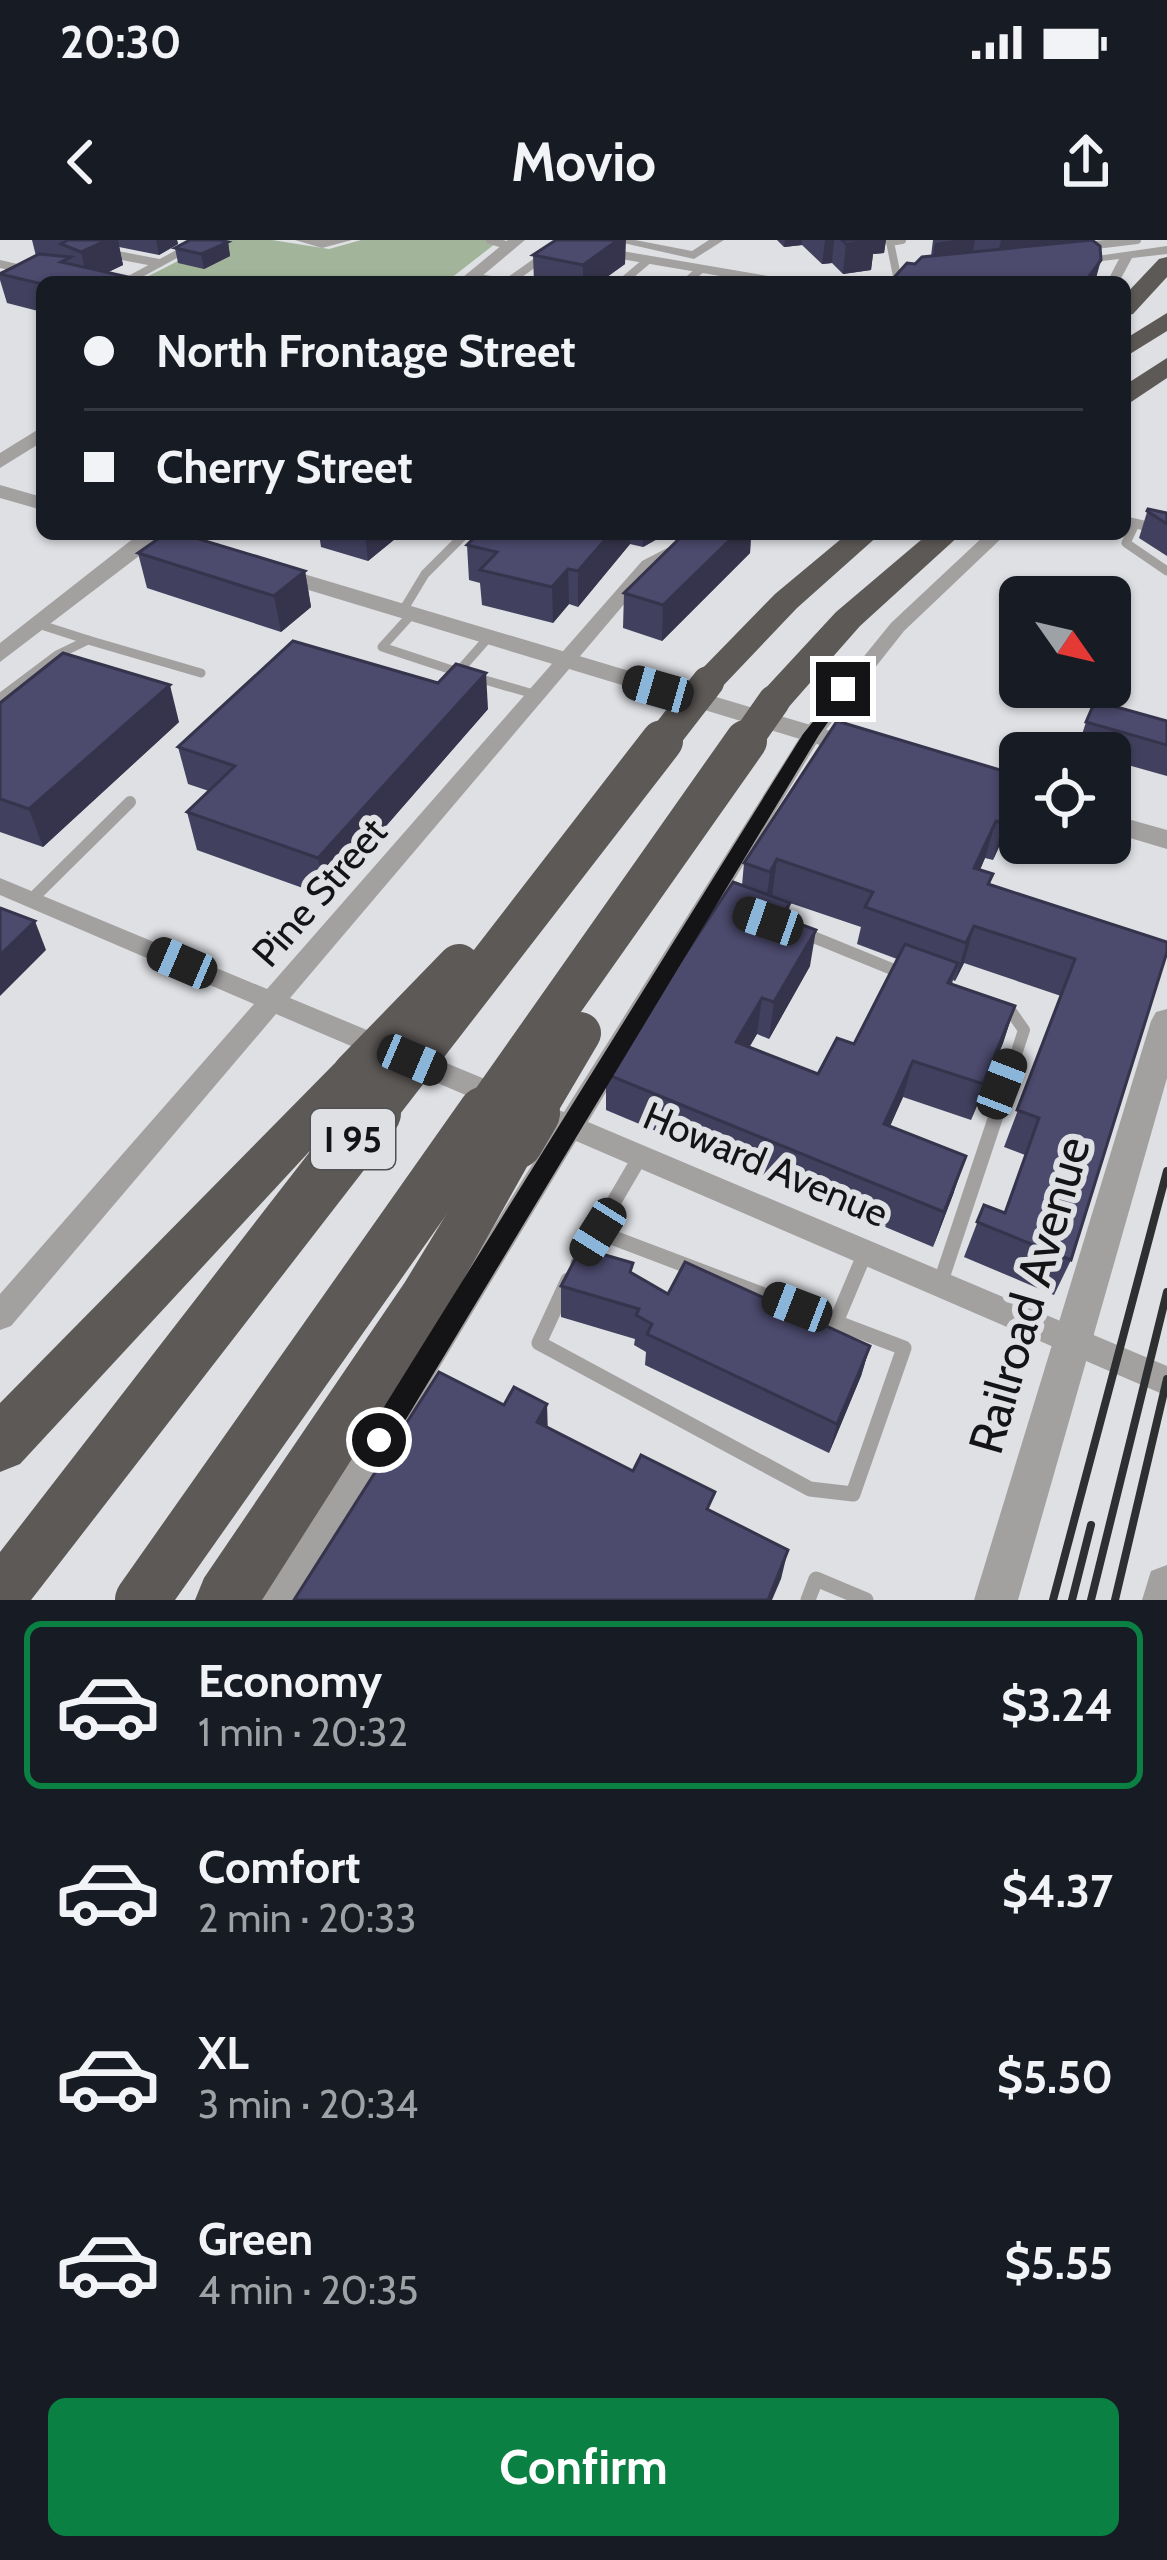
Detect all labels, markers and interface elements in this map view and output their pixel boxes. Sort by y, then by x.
text: 20:30 [60,15,182,69]
icon: back [48,129,114,195]
text: Movio [511,129,656,195]
icon: share [1053,129,1119,195]
text: North Frontage Street [156,324,576,378]
text: Cherry Street [156,440,413,494]
north arrow [999,576,1131,708]
map controls [999,576,1131,864]
car [618,662,698,716]
route end [816,662,870,716]
button: locate [999,732,1131,864]
street label: Pine Street [241,808,397,976]
car [728,892,808,950]
car [142,932,222,994]
car [372,1029,452,1091]
car [972,1044,1032,1124]
street label: Howard Avenue [636,1091,896,1237]
road number: I 95 [311,1109,395,1169]
street label: Railroad Avenue [956,1130,1102,1460]
car [564,1192,632,1272]
car [757,1277,837,1337]
route start [352,1413,406,1467]
icon: car [54,1651,162,1759]
text: Economy [198,1654,382,1708]
text: $3.24 [1001,1678,1113,1732]
text: 1 min · 20:32 [198,1708,408,1756]
icon: car [54,1837,162,1945]
text: Comfort [198,1840,361,1894]
text: $4.37 [1002,1864,1113,1918]
text: 2 min · 20:33 [198,1894,416,1942]
icon: car [54,2023,162,2131]
text: XL [198,2026,249,2080]
text: $5.50 [997,2050,1113,2104]
text: 3 min · 20:34 [198,2080,418,2128]
icon: car [54,2209,162,2317]
text: Green [198,2212,313,2266]
text: $5.55 [1004,2236,1113,2290]
text: 4 min · 20:35 [198,2266,418,2314]
button: Confirm [48,2398,1119,2536]

